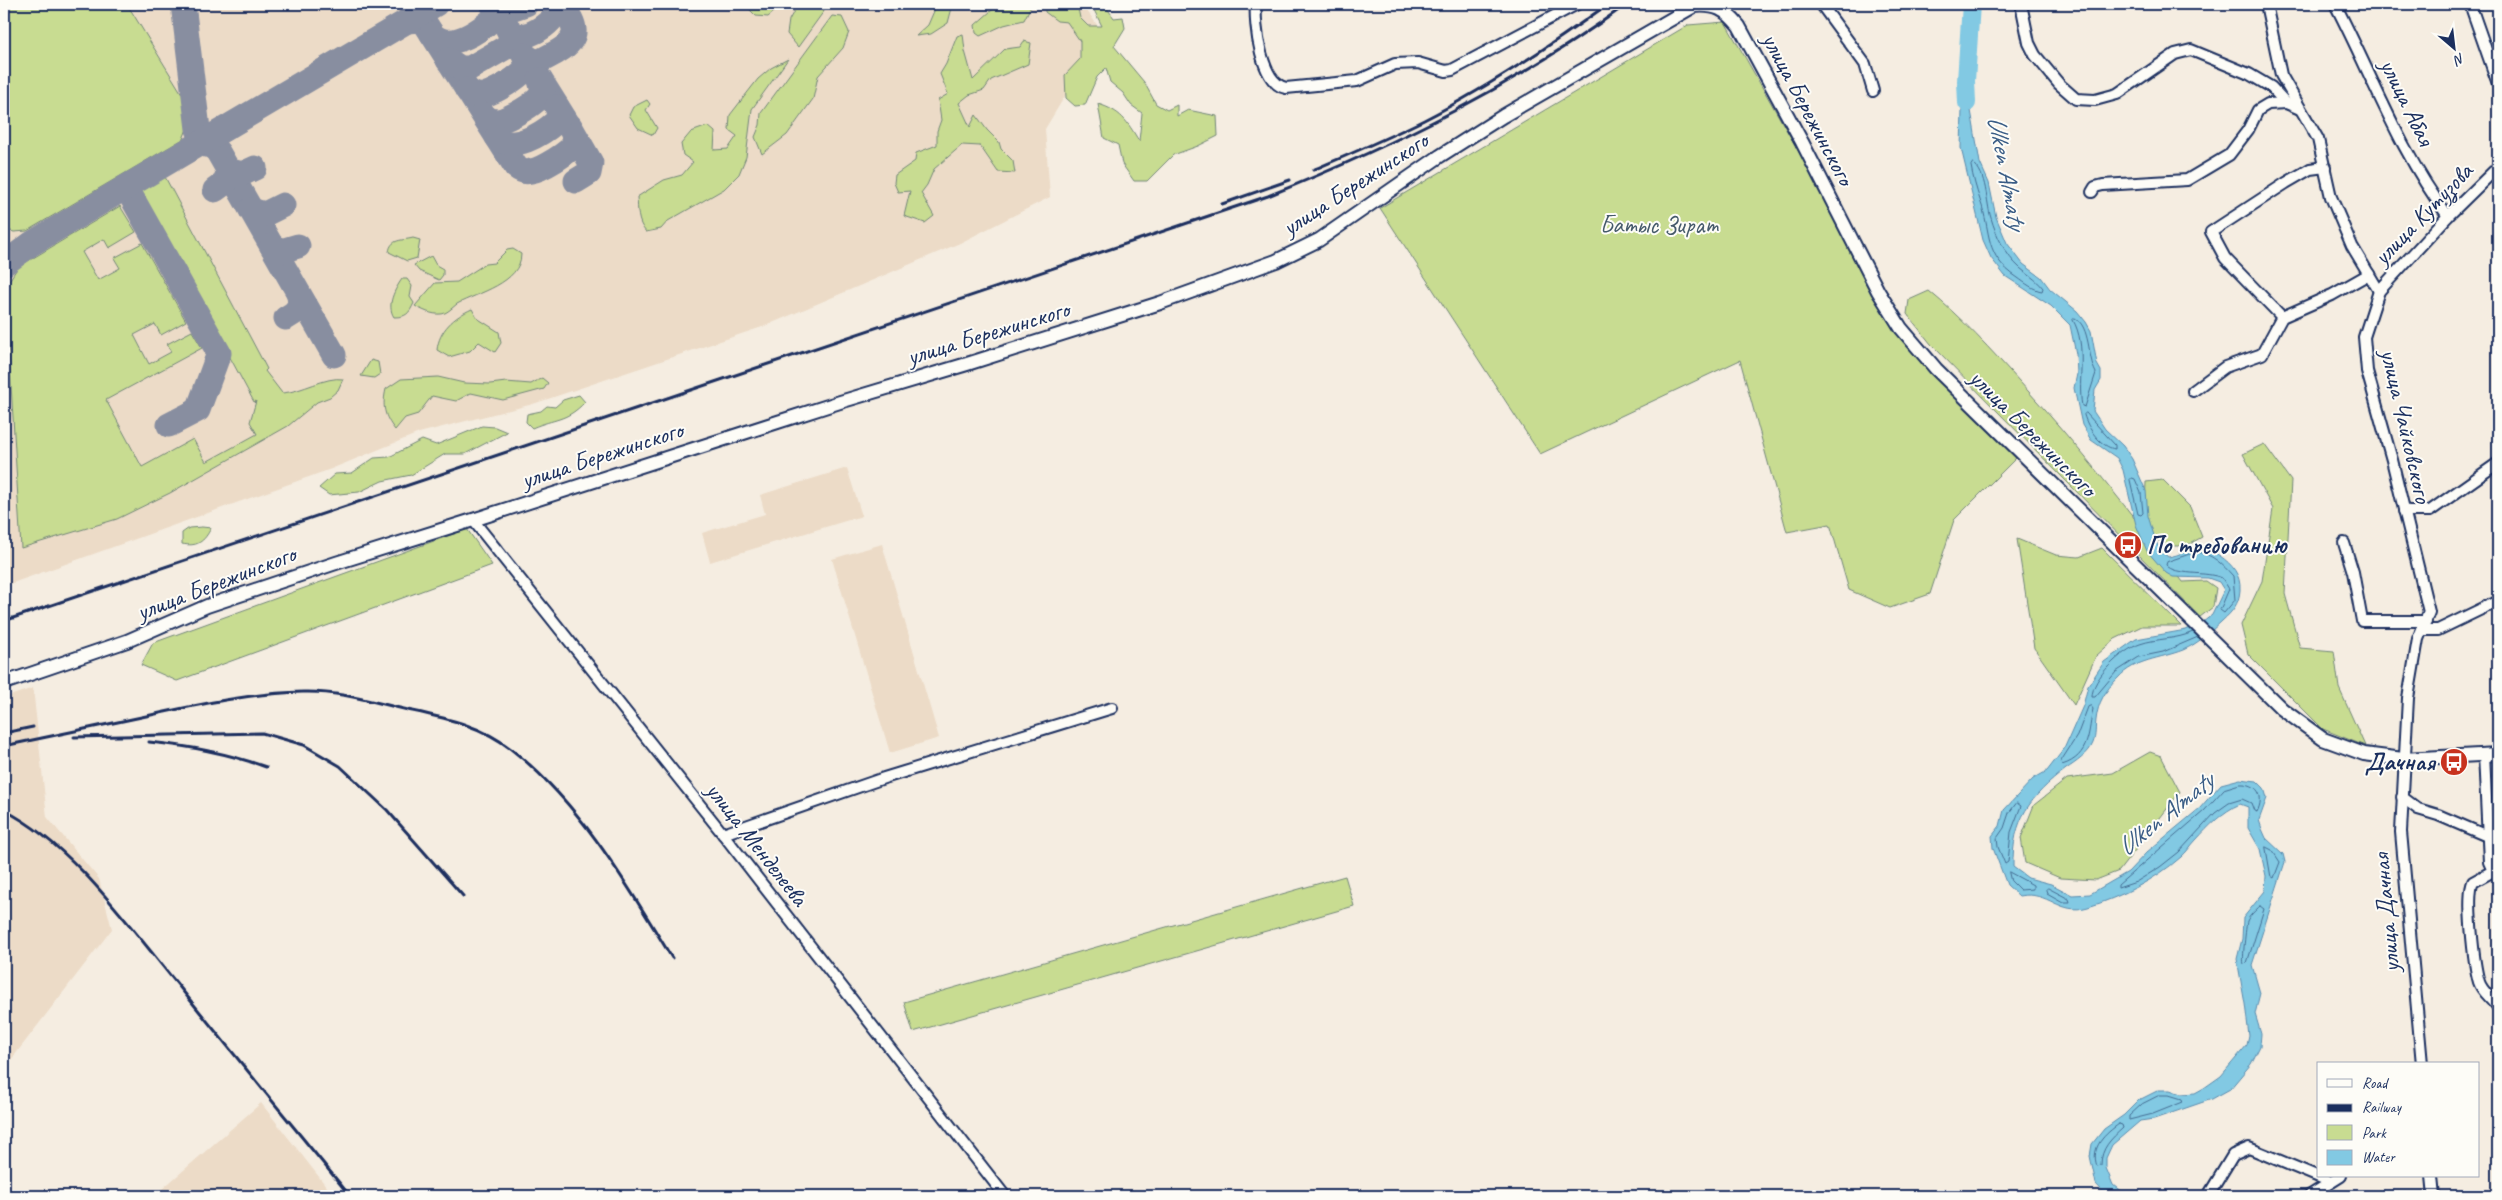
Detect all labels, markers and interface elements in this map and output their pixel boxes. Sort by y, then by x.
north arrow [2430,22,2480,72]
street label: улица Бережинского [1753,26,1863,193]
text: N [2450,49,2468,70]
street label: улица Абая [2371,52,2443,153]
water label: Ulken Almaty [1980,112,2035,236]
street label: улица Бережинского [1274,123,1437,244]
street label: улица Кутузова [2365,154,2482,274]
park label: Батыс Зират [1600,209,1719,241]
street label: улица Бережинского [901,292,1076,373]
street label: улица Чайковского [2372,344,2440,507]
street label: улица Бережинского [1961,361,2106,506]
street label: улица Бережинского [515,413,690,497]
place label: По требованию [2147,529,2288,561]
bus stop icon: По требованию [2113,530,2143,560]
street label: улица Бережинского [130,537,303,629]
place label: Дачная [2365,746,2437,778]
bus stop icon: Дачная [2439,747,2469,777]
water label: Ulken Almaty [2110,762,2223,863]
street label: улица Менделеева [697,774,817,914]
street label: улица Дачная [2365,850,2407,976]
legend [2317,1062,2480,1178]
text: Road [2362,1074,2389,1093]
text: Railway [2362,1098,2403,1117]
text: Park [2362,1124,2387,1143]
text: Water [2362,1148,2396,1167]

